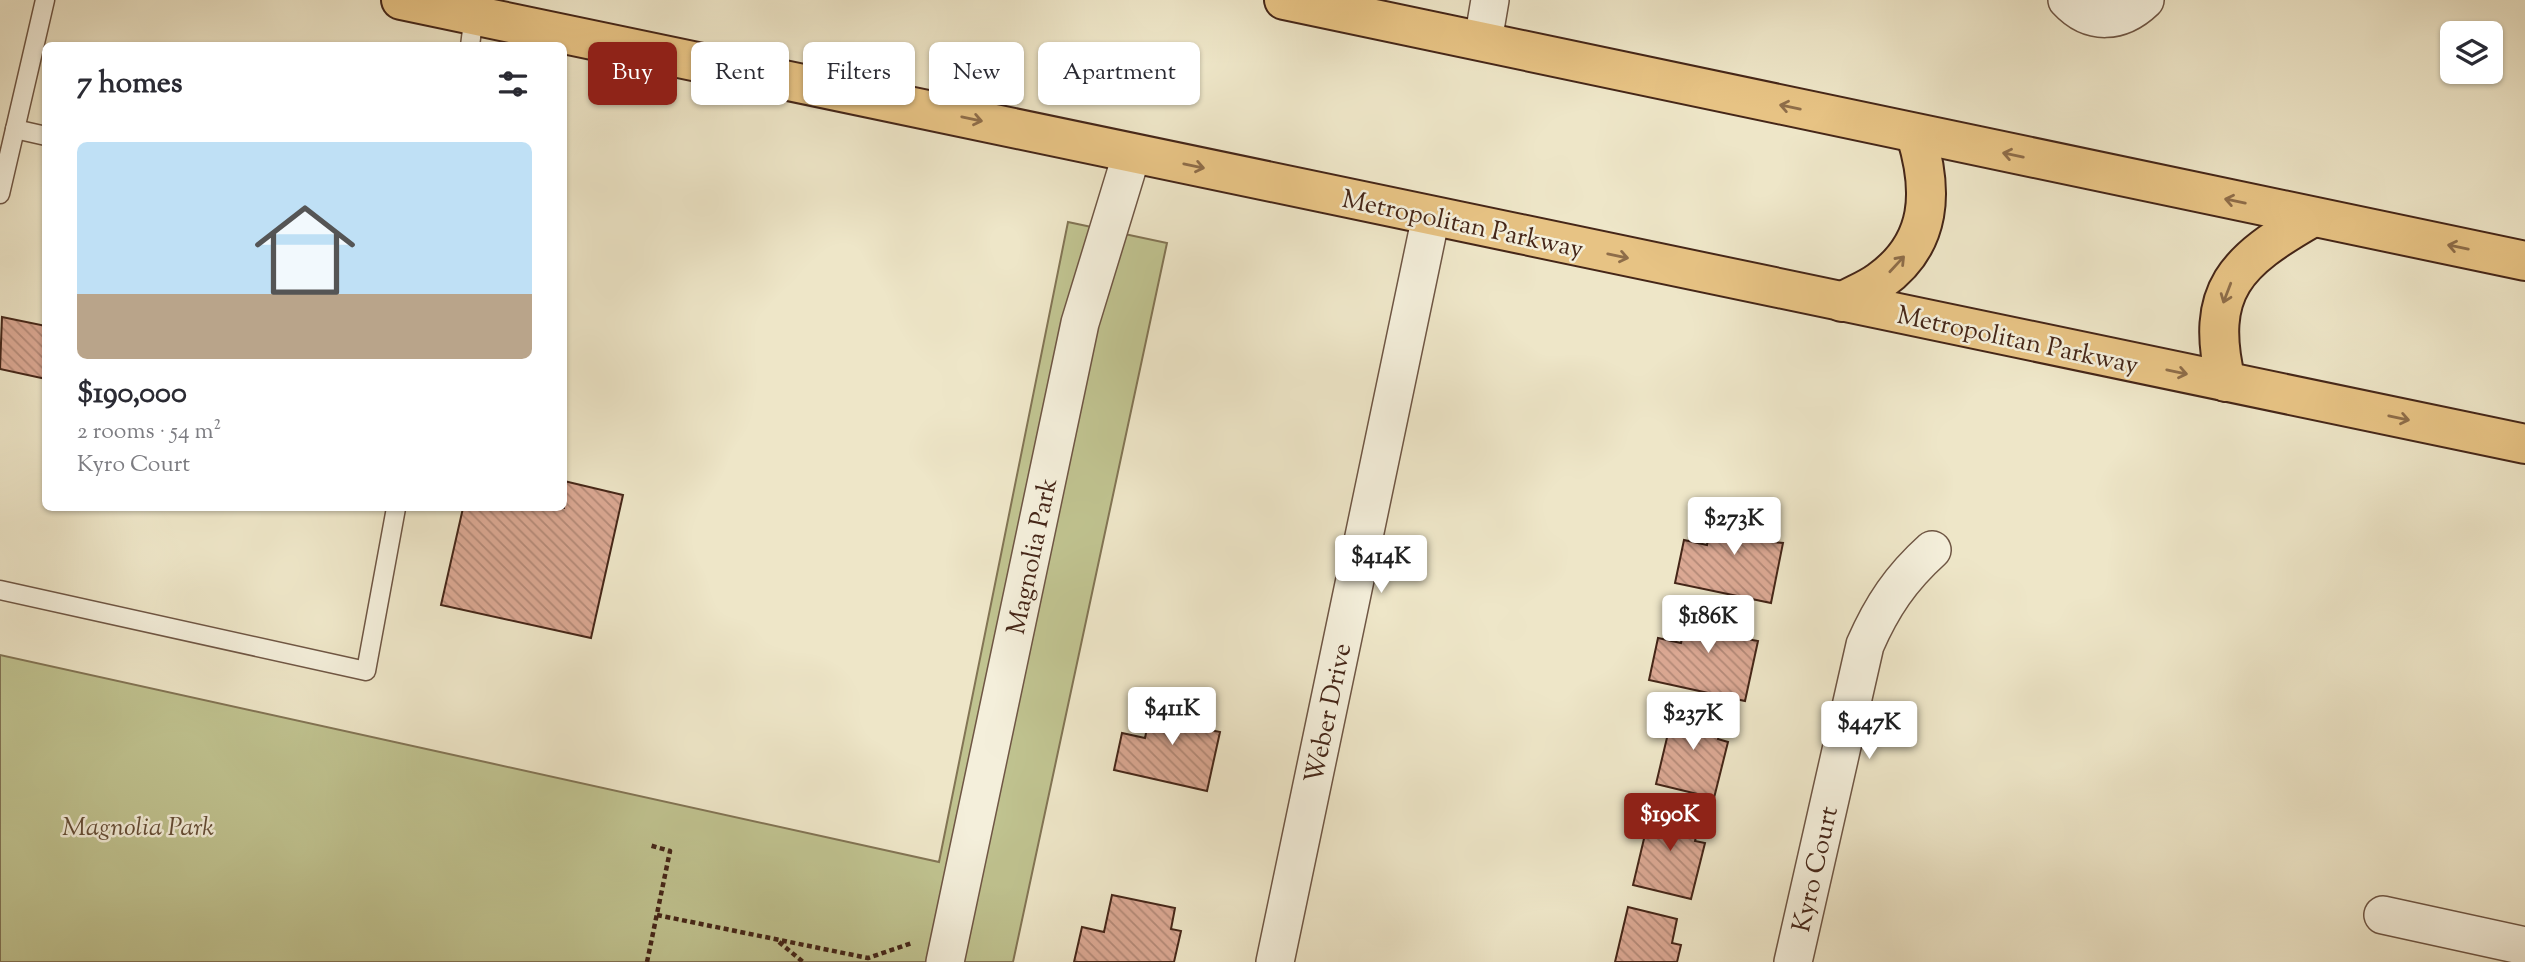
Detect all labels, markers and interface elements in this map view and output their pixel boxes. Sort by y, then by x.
map controls [2440,21,2503,84]
button: layers [2440,21,2503,84]
chip: Buy [588,42,677,105]
chip: Rent [691,42,789,105]
chip: Filters [803,42,915,105]
chip: New [929,42,1024,105]
chip: Apartment [1038,42,1200,105]
text: 7 homes [77,63,182,106]
icon: filters [494,65,532,103]
one-way arrow [1779,100,1802,114]
one-way arrow [960,113,983,127]
one-way arrow [2002,147,2025,161]
one-way arrow [1182,160,1205,174]
street label: Metropolitan Parkway [1338,182,1587,269]
icon: home [242,187,368,313]
one-way arrow [2224,194,2247,208]
one-way arrow [2447,240,2470,253]
one-way arrow [1606,249,1629,263]
one-way arrow [1889,255,1905,273]
one-way arrow [2220,281,2232,303]
street label: Metropolitan Parkway [1893,298,2142,385]
one-way arrow [2165,366,2188,380]
text: $190,000 [77,373,187,416]
one-way arrow [2387,412,2410,426]
text: 2 rooms · 54 m² [77,416,221,449]
text: Kyro Court [77,449,190,482]
street label: Magnolia Park [999,475,1068,638]
pin: $273K [1685,498,1783,557]
text: $273K [1704,503,1764,536]
pin: $414K [1332,536,1430,595]
text: $414K [1351,541,1411,574]
pin: $186K [1659,596,1757,655]
text: $186K [1678,601,1738,634]
street label: Weber Drive [1297,640,1362,787]
pin: $411K [1123,688,1221,747]
pin: $237K [1644,692,1742,752]
text: $411K [1144,693,1200,726]
text: $237K [1663,698,1723,731]
pin: $447K [1820,702,1918,761]
text: $447K [1837,707,1901,740]
pin: $190K [1621,794,1719,853]
text: $190K [1640,799,1700,832]
street label: Kyro Court [1784,803,1849,936]
park label: Magnolia Park [62,810,214,847]

